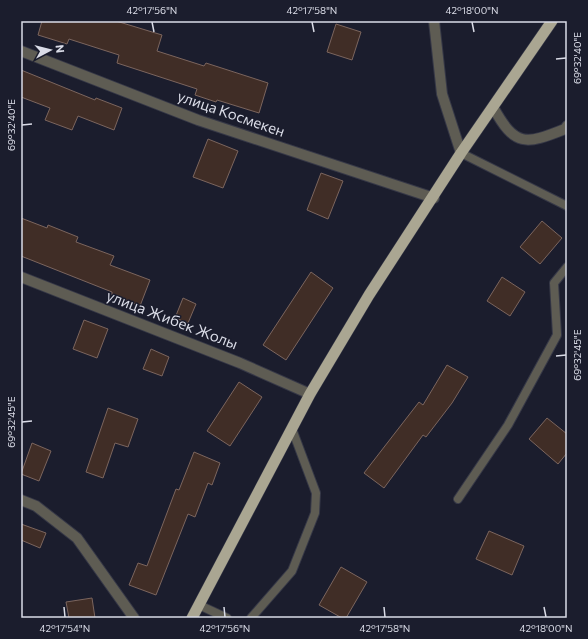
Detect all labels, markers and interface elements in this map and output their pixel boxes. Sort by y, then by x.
text: 42°17'56"N [127,4,177,16]
text: 42°17'58"N [287,4,337,16]
text: 42°18'00"N [446,4,498,16]
north arrow [30,30,70,70]
text: 69°32'40"E [571,32,583,84]
text: N [53,44,67,54]
street label: улица Космекен [175,86,287,140]
text: 69°32'40"E [5,99,17,151]
street label: улица Жибек Жолы [104,286,241,352]
text: 69°32'45"E [571,329,583,381]
text: 69°32'45"E [5,396,17,448]
text: 42°17'54"N [40,622,90,634]
text: 42°17'56"N [200,622,250,634]
text: 42°17'58"N [360,622,410,634]
text: 42°18'00"N [520,622,572,634]

